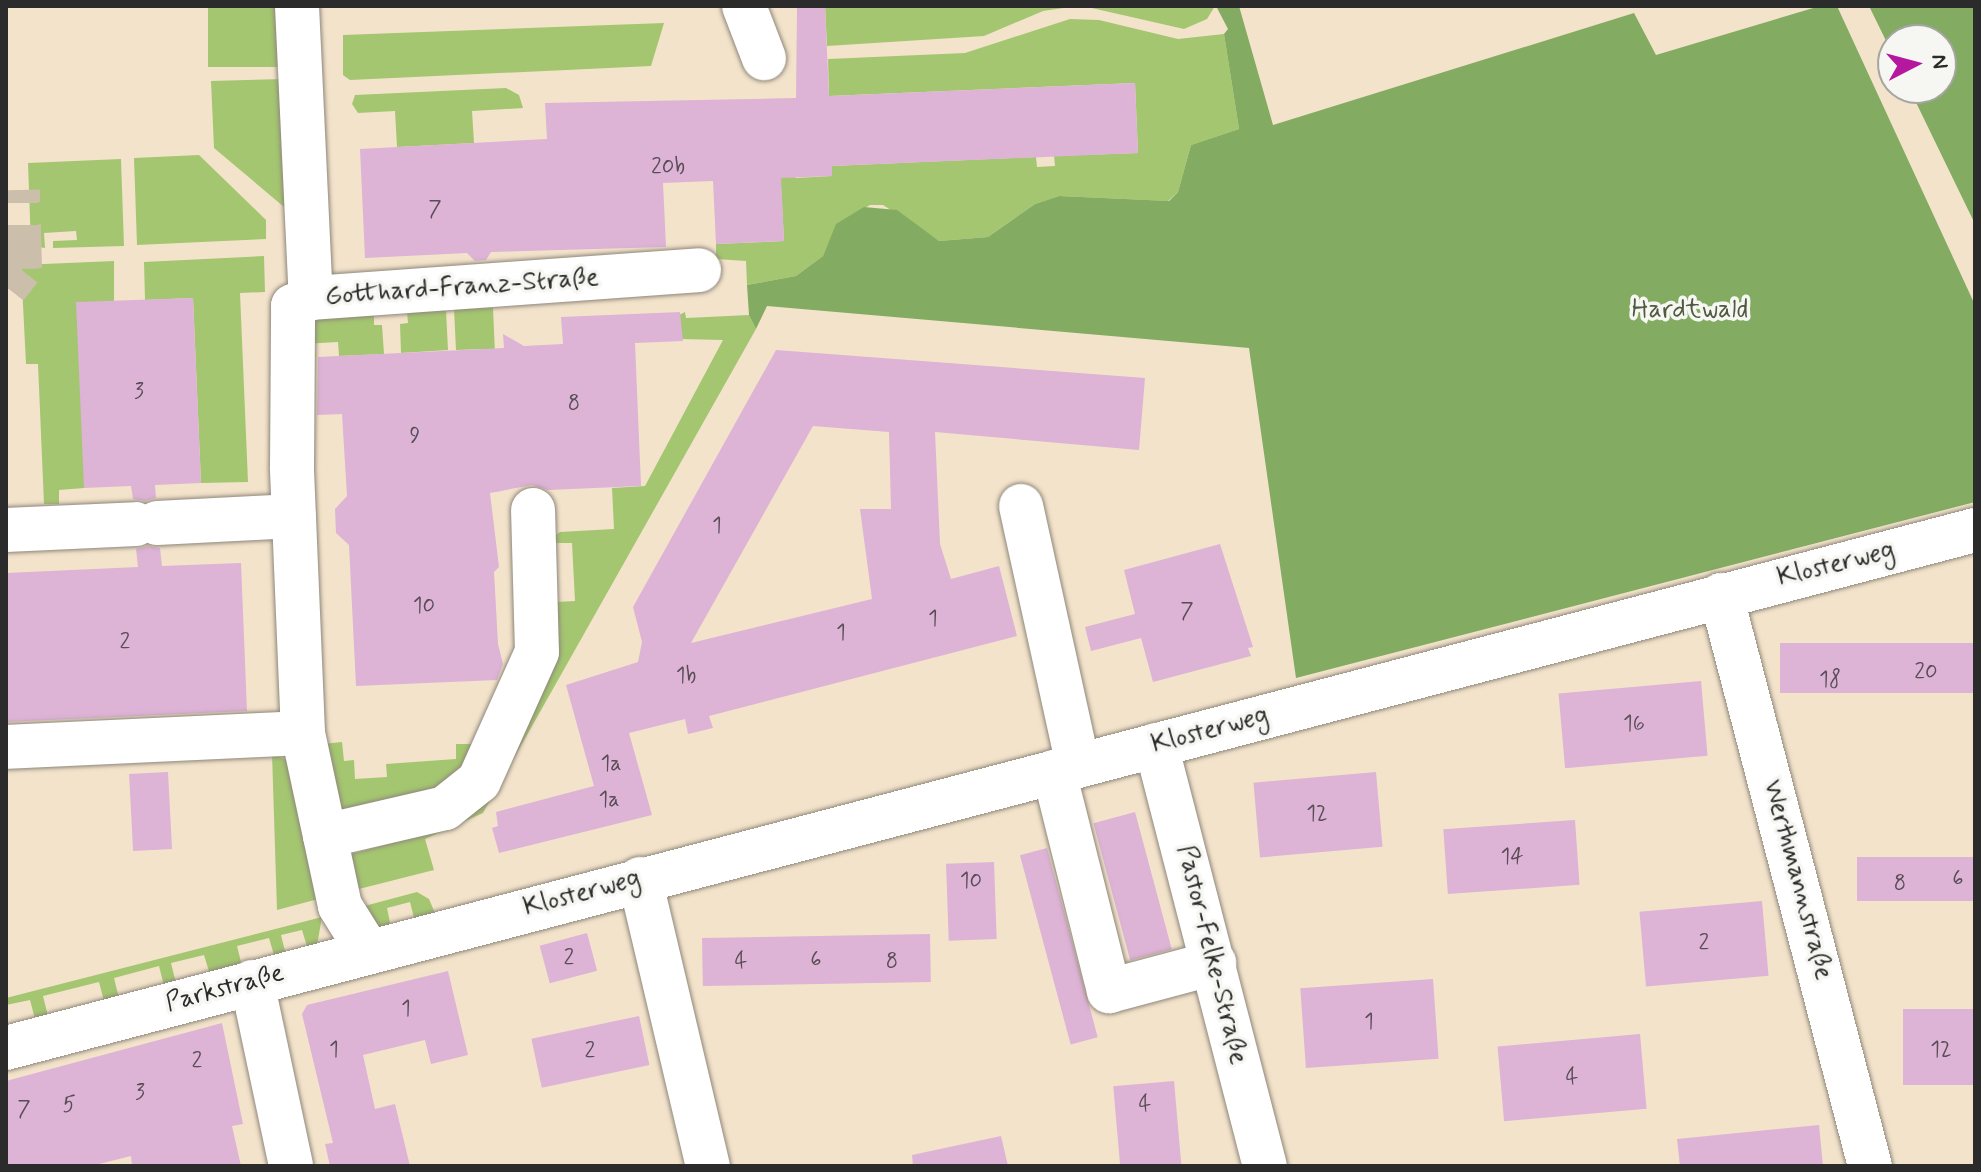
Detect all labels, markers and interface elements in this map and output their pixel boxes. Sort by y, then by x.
north arrow [1877,24,1957,104]
text: N [1924,53,1954,70]
house number: 20b [651,155,685,181]
house number: 7 [428,198,442,224]
street label: Gotthard-Franz-Straße [324,263,600,313]
park label: Hardtwald [1632,295,1748,327]
house number: 3 [134,380,144,406]
house number: 8 [568,392,580,418]
house number: 9 [410,424,420,450]
house number: 1 [712,514,722,540]
street label: Klosterweg [1774,535,1898,595]
house number: 10 [413,594,435,620]
house number: 7 [1180,600,1194,626]
house number: 1 [928,607,938,633]
house number: 1 [836,621,846,647]
house number: 2 [120,630,130,656]
house number: 20 [1914,660,1938,686]
house number: 1b [676,664,696,690]
house number: 18 [1819,668,1841,694]
street label: Klosterweg [1148,700,1272,762]
house number: 16 [1623,712,1645,738]
house number: 1a [600,752,622,778]
street label: Werthmannstraße [1755,777,1839,983]
house number: 1a [598,788,620,814]
house number: 12 [1306,802,1328,828]
street label: Pastor-Felke-Straße [1169,842,1253,1068]
house number: 14 [1500,845,1524,871]
street label: Klosterweg [520,863,644,925]
house number: 6 [1952,867,1964,893]
house number: 10 [960,869,982,895]
house number: 8 [1894,872,1906,898]
house number: 2 [1699,931,1709,957]
house number: 2 [564,946,574,972]
house number: 6 [810,948,822,974]
house number: 4 [735,949,747,975]
house number: 8 [886,950,898,976]
street label: Parkstraße [162,958,288,1020]
house number: 1 [401,997,411,1023]
house number: 1 [1364,1010,1374,1036]
house number: 1 [329,1038,339,1064]
house number: 12 [1930,1038,1952,1064]
house number: 2 [585,1039,595,1065]
house number: 2 [192,1049,202,1075]
house number: 4 [1566,1065,1578,1091]
house number: 3 [135,1081,145,1107]
house number: 4 [1139,1092,1151,1118]
house number: 5 [62,1093,76,1119]
house number: 7 [17,1098,31,1124]

